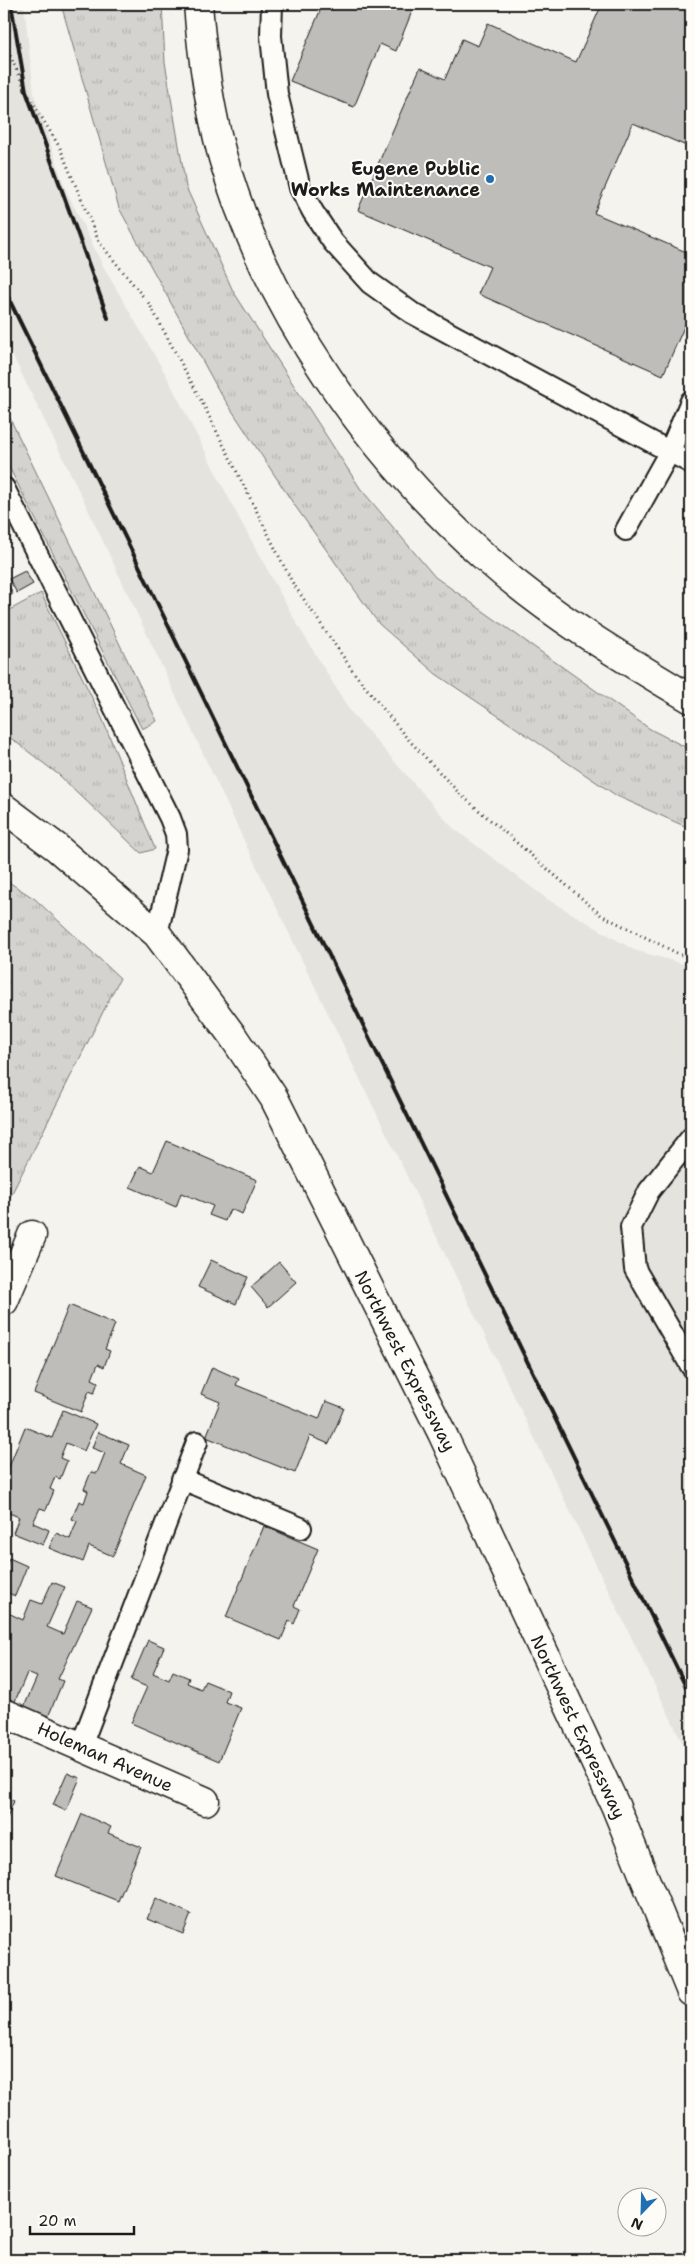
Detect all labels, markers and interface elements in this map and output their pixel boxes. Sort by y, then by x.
place label: Eugene Public Works Maintenance [291,157,480,202]
marker: Eugene Public Works Maintenance [484,173,496,185]
street label: Northwest Expressway [349,1266,461,1456]
street label: Northwest Expressway [525,1631,631,1823]
street label: Holeman Avenue [33,1716,177,1798]
north arrow [618,2186,668,2236]
scale bar [30,2204,134,2236]
text: 20 m [38,2211,77,2231]
text: N [628,2214,646,2234]

